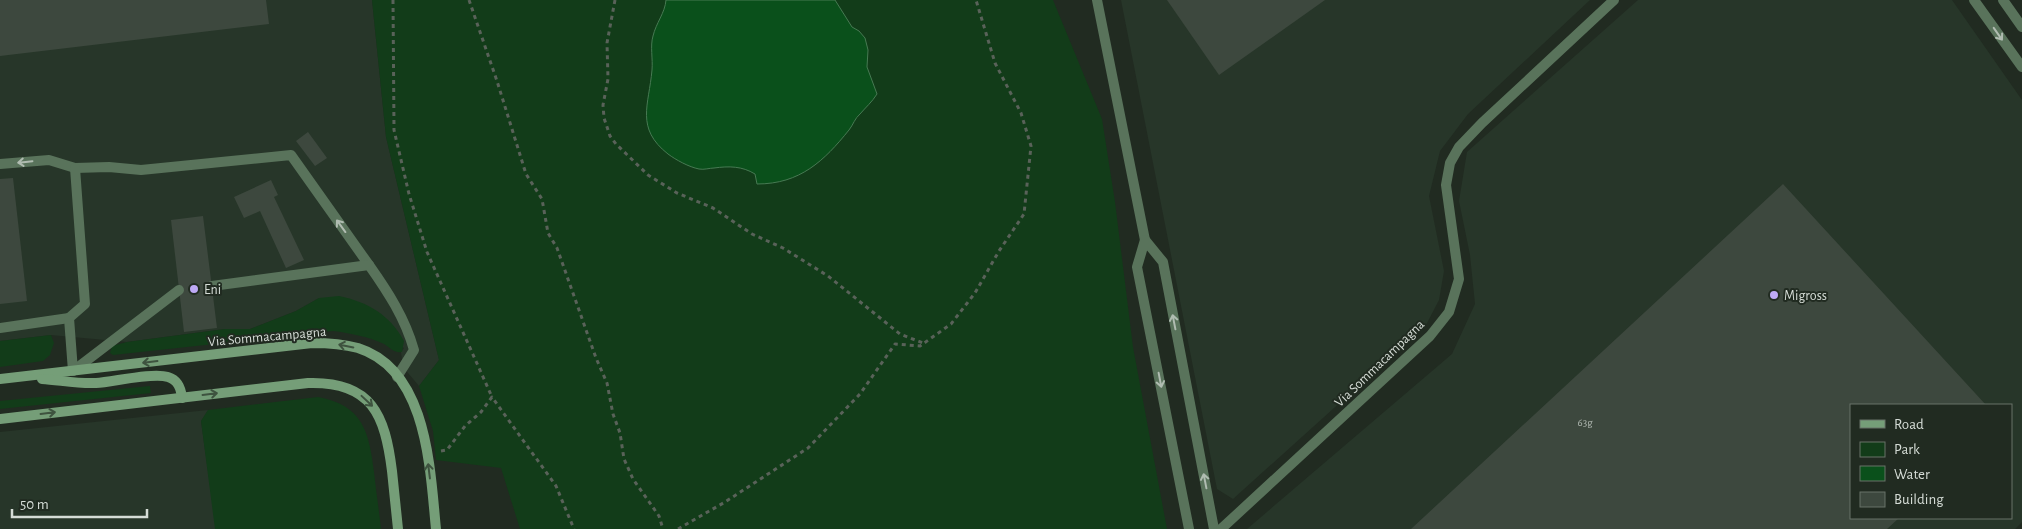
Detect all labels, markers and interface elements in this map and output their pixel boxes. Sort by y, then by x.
one-way arrow [1993,26,2003,40]
one-way arrow [17,157,33,167]
one-way arrow [335,219,346,233]
marker: Eni [188,283,200,295]
place label: Eni [204,283,221,297]
marker: Migross [1768,289,1780,301]
place label: Migross [1784,289,1827,303]
one-way arrow [1169,314,1178,330]
street label: Via Sommacampagna [1332,317,1428,410]
street label: Via Sommacampagna [207,325,327,349]
one-way arrow [338,340,354,350]
one-way arrow [142,357,158,367]
one-way arrow [1155,372,1165,388]
one-way arrow [202,389,218,399]
one-way arrow [360,395,373,407]
legend [1850,404,2012,519]
one-way arrow [40,408,56,418]
house number: 63g [1577,417,1593,428]
text: Road [1894,417,1924,432]
text: Park [1894,442,1920,457]
one-way arrow [424,463,434,479]
text: Water [1894,467,1930,482]
one-way arrow [1199,474,1209,490]
scale bar [12,486,148,518]
text: Building [1894,492,1944,507]
text: 50 m [20,497,49,512]

